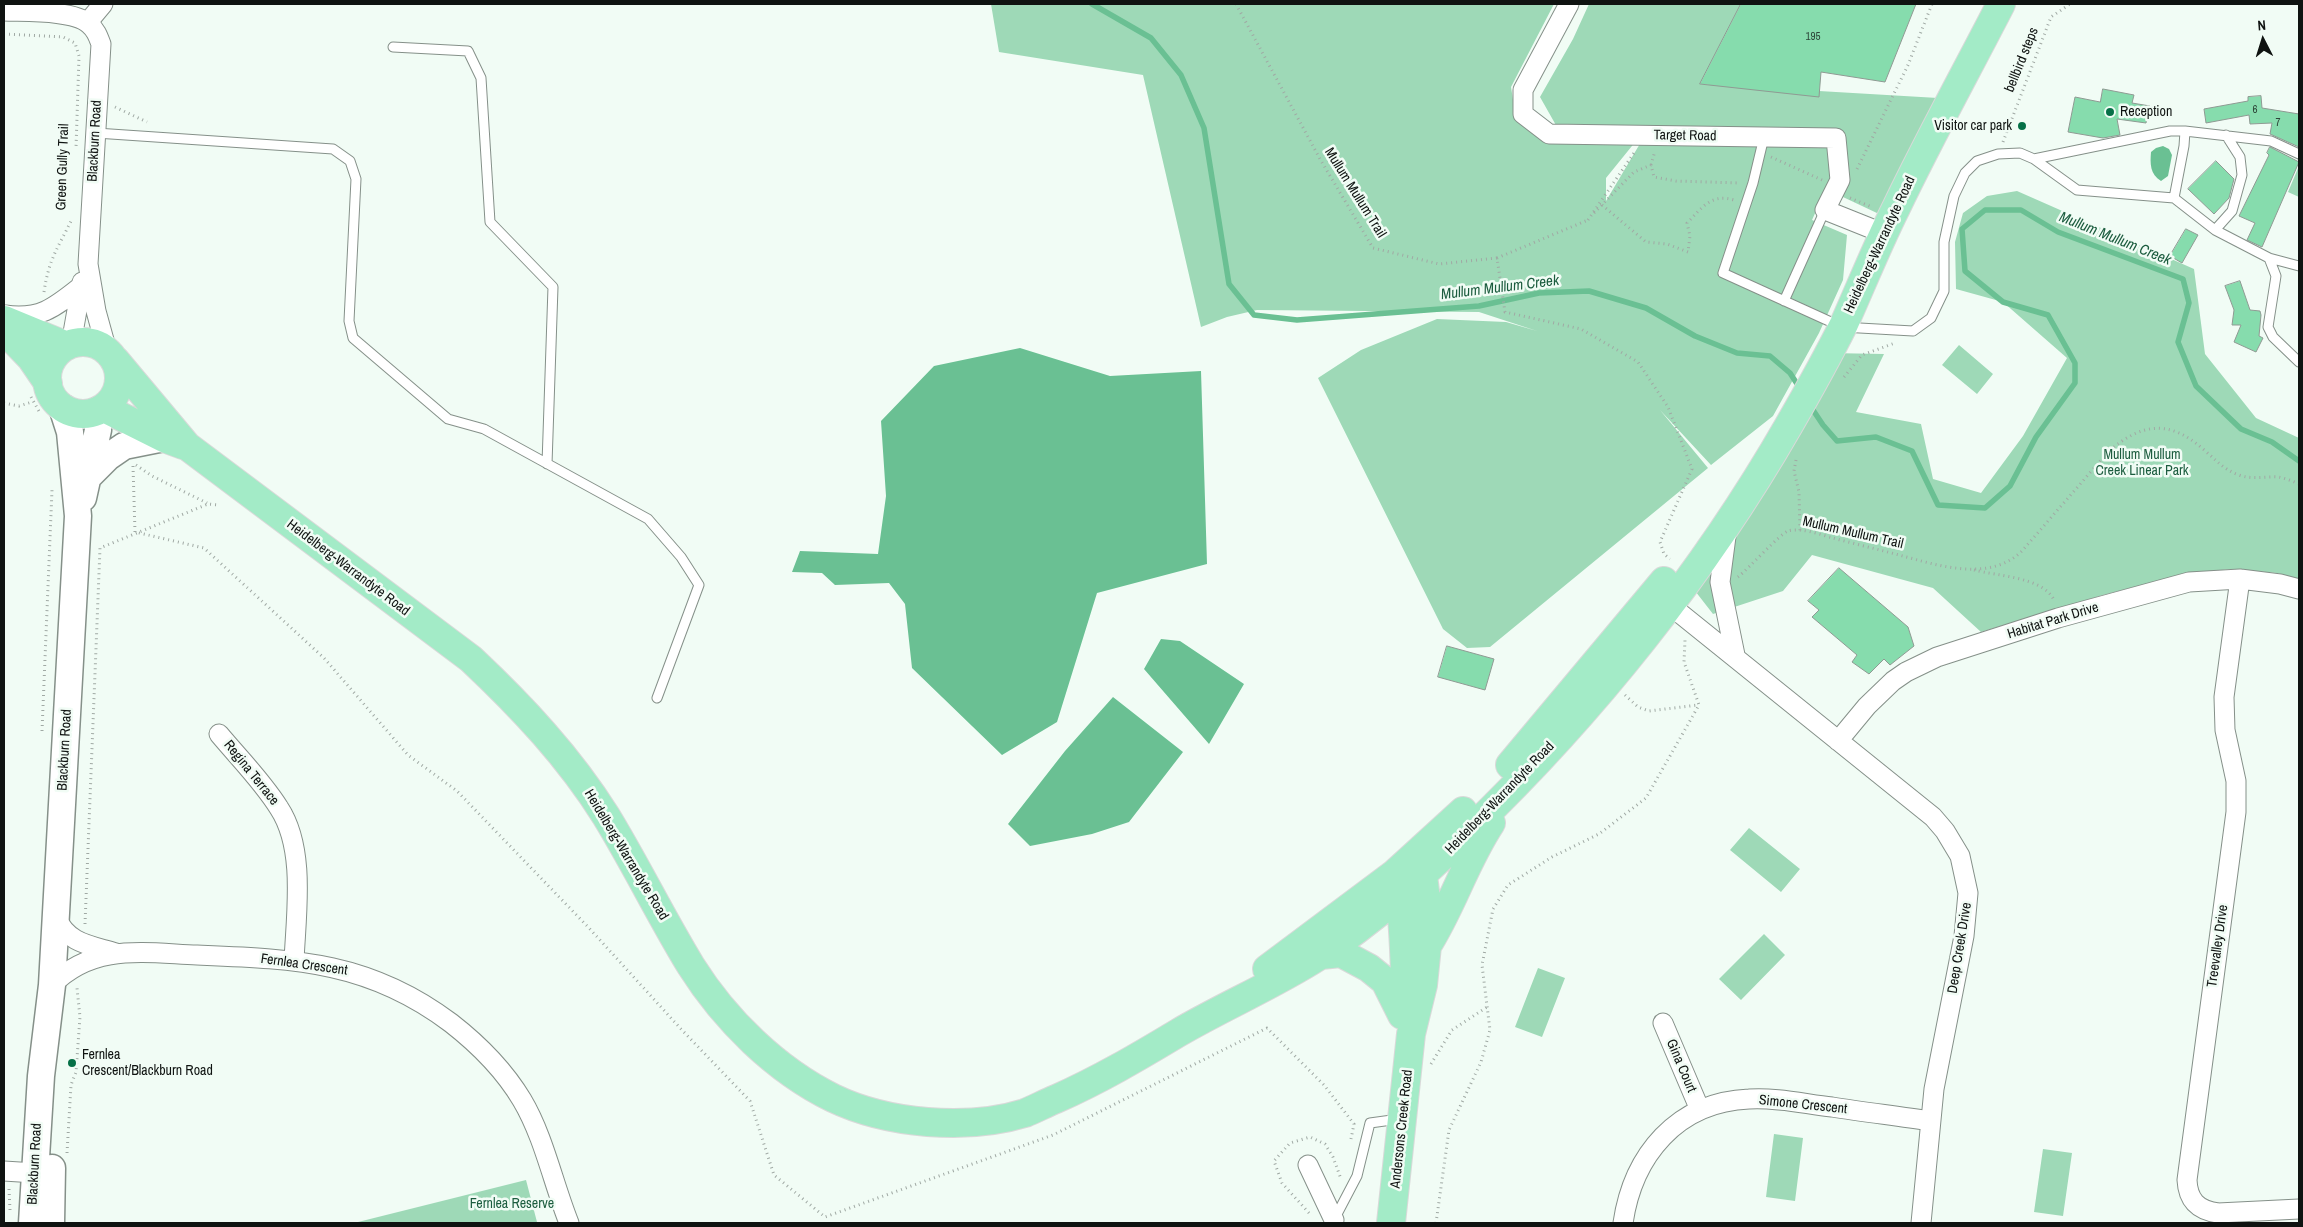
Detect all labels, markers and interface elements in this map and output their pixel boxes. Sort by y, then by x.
north arrow [2238,15,2288,65]
text: N [2257,16,2267,34]
street label: bellbird steps [2001,25,2043,95]
house number: 195 [1805,30,1821,44]
street label: Blackburn Road [84,100,106,182]
house number: 6 [2252,103,2258,117]
place label: Reception [2120,104,2172,120]
marker: Reception [2104,106,2116,118]
house number: 7 [2275,116,2281,130]
place label: Visitor car park [1934,118,2012,134]
marker: Visitor car park [2016,120,2028,132]
street label: Green Gully Trail [53,123,73,211]
street label: Target Road [1653,127,1717,145]
street label: Mullum Mullum Trail [1321,145,1389,241]
street label: Heidelberg-Warrandyte Road [1841,174,1919,316]
water label: Mullum Mullum Creek [2057,208,2173,270]
water label: Mullum Mullum Creek [1440,272,1560,304]
park label: Mullum Mullum Creek Linear Park [2095,447,2189,480]
street label: Mullum Mullum Trail [1801,513,1905,553]
street label: Heidelberg-Warrandyte Road [283,516,413,620]
street label: Habitat Park Drive [2005,599,2101,643]
street label: Blackburn Road [54,709,76,791]
street label: Regina Terrace [220,737,282,809]
street label: Heidelberg-Warrandyte Road [1442,738,1558,858]
street label: Heidelberg-Warrandyte Road [580,787,672,923]
street label: Deep Creek Drive [1945,901,1975,995]
street label: Treevalley Drive [2204,904,2232,988]
street label: Fernlea Crescent [260,951,348,979]
street label: Gina Court [1662,1037,1700,1095]
place label: Fernlea Crescent/Blackburn Road [82,1047,213,1080]
marker: Fernlea Crescent/Blackburn Road [66,1057,78,1069]
street label: Andersons Creek Road [1387,1069,1417,1189]
street label: Simone Crescent [1758,1092,1848,1118]
street label: Blackburn Road [24,1123,46,1205]
park label: Fernlea Reserve [470,1196,554,1212]

